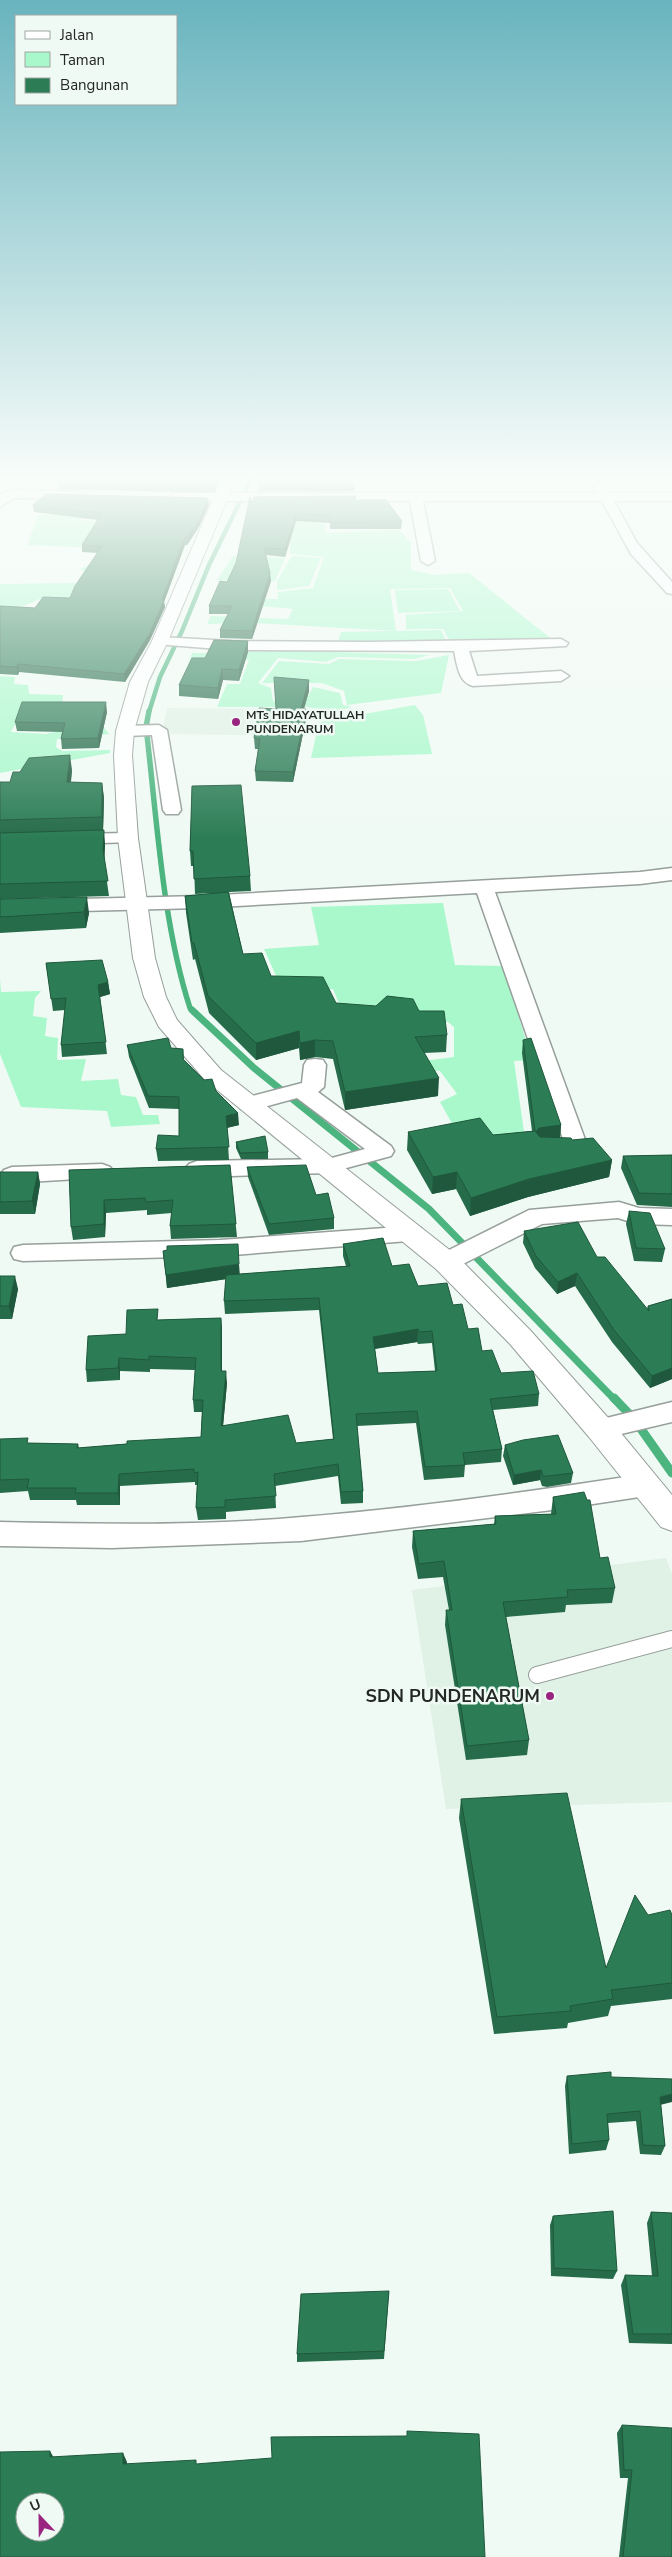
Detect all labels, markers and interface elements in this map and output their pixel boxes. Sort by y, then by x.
legend [15,15,178,105]
text: Jalan [59,25,94,45]
text: Taman [60,50,105,70]
text: Bangunan [60,75,129,95]
place label: MTs HIDAYATULLAH PUNDENARUM [246,707,364,737]
marker: MTs HIDAYATULLAH PUNDENARUM [230,716,242,728]
place label: SDN PUNDENARUM [366,1684,540,1708]
marker: SDN PUNDENARUM [544,1690,556,1702]
north arrow [15,2492,65,2542]
text: U [27,2495,44,2516]

